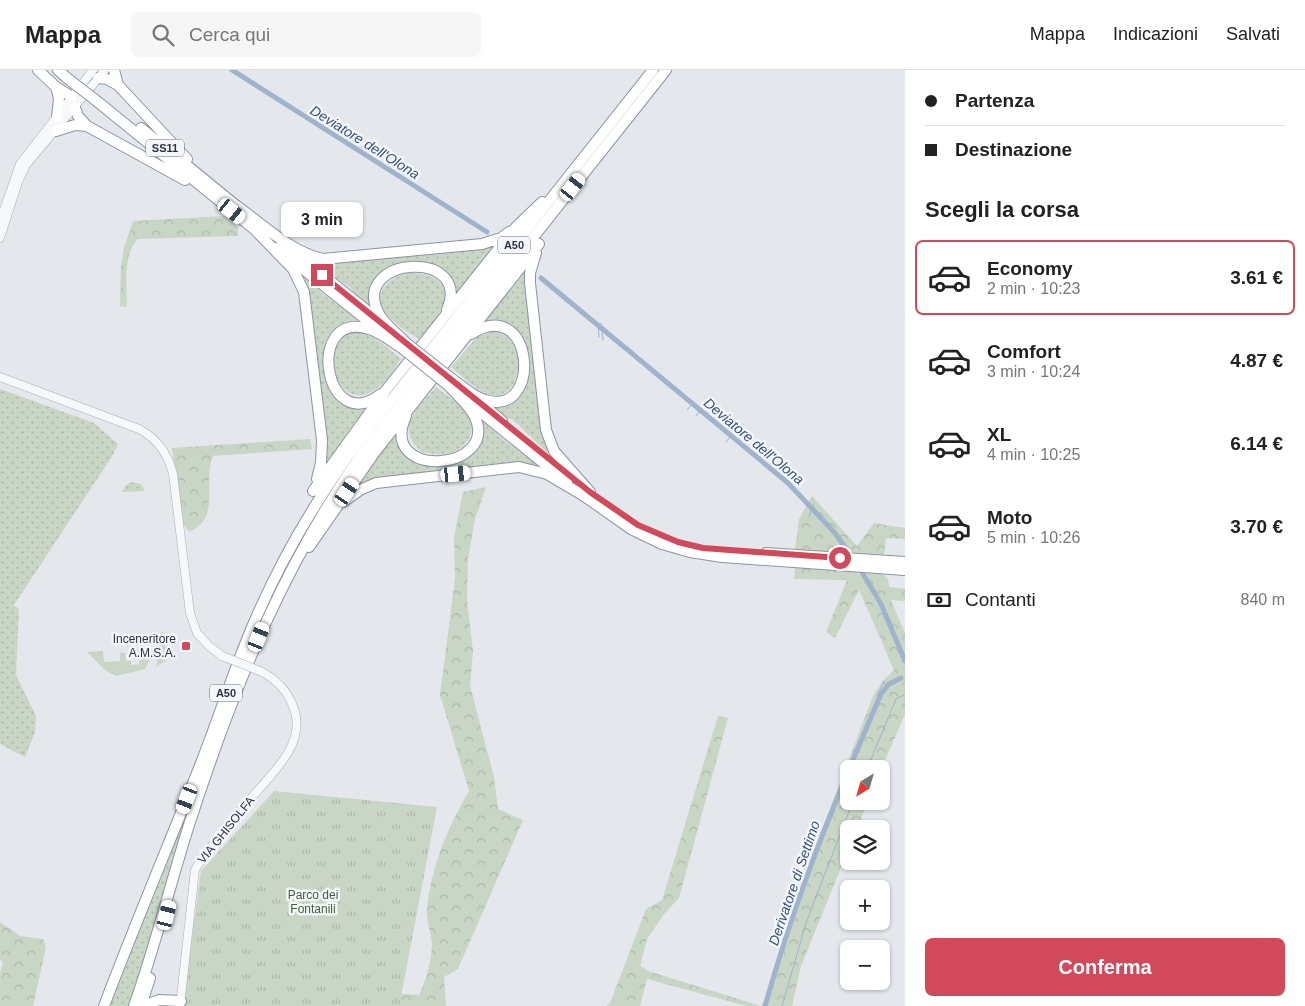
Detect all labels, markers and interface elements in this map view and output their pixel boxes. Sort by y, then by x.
search box [131,12,481,57]
text: Mappa [25,21,101,48]
icon: search [149,21,177,49]
text: Cerca qui [189,24,270,45]
text: Mappa [1030,24,1085,44]
text: Indicazioni [1113,24,1198,44]
text: Salvati [1226,24,1280,44]
text: Partenza [955,90,1034,111]
water label: Deviatore dell'Olona [307,102,423,182]
text: Destinazione [955,139,1072,160]
road number: SS11 [146,140,184,156]
car [557,171,588,203]
car [215,196,248,226]
text: Scegli la corsa [925,197,1079,222]
callout: 3 min [281,202,363,238]
text: 3 min [301,211,343,228]
road number: A50 [498,236,530,254]
icon: car [927,255,972,300]
text: Economy [987,258,1073,279]
route end [311,264,333,286]
text: 3.61 € [1230,267,1283,288]
text: 2 min · 10:23 [987,280,1080,297]
icon: car [927,338,972,383]
text: Comfort [987,341,1061,362]
text: 4.87 € [1230,350,1283,371]
text: 3 min · 10:24 [987,363,1080,380]
water label: Deviatore dell'Olona [701,394,807,488]
icon: car [927,421,972,466]
text: XL [987,424,1011,445]
text: 6.14 € [1230,433,1283,454]
text: 4 min · 10:25 [987,446,1080,463]
car [440,465,471,483]
car [332,475,361,509]
icon: car [927,504,972,549]
text: Moto [987,507,1032,528]
text: 3.70 € [1230,516,1283,537]
text: 5 min · 10:26 [987,529,1080,546]
route start [829,547,851,569]
icon: cash [925,586,953,614]
text: Contanti [965,589,1036,610]
text: 840 m [1241,591,1285,608]
car [246,620,271,654]
place label: Inceneritore A.M.S.A. [113,632,176,660]
marker: Inceneritore A.M.S.A. [180,640,192,652]
road number: A50 [210,684,242,702]
north arrow [840,760,890,810]
map controls [840,760,890,990]
car [174,782,199,816]
street label: VIA GHISOLFA [195,794,257,866]
water label: Derivatore di Settimo [765,818,823,947]
button: layers [840,820,890,870]
button: + [840,880,890,930]
park label: Parco dei Fontanili [288,888,338,916]
car [156,899,177,931]
button: Conferma [925,938,1285,996]
button: − [840,940,890,990]

